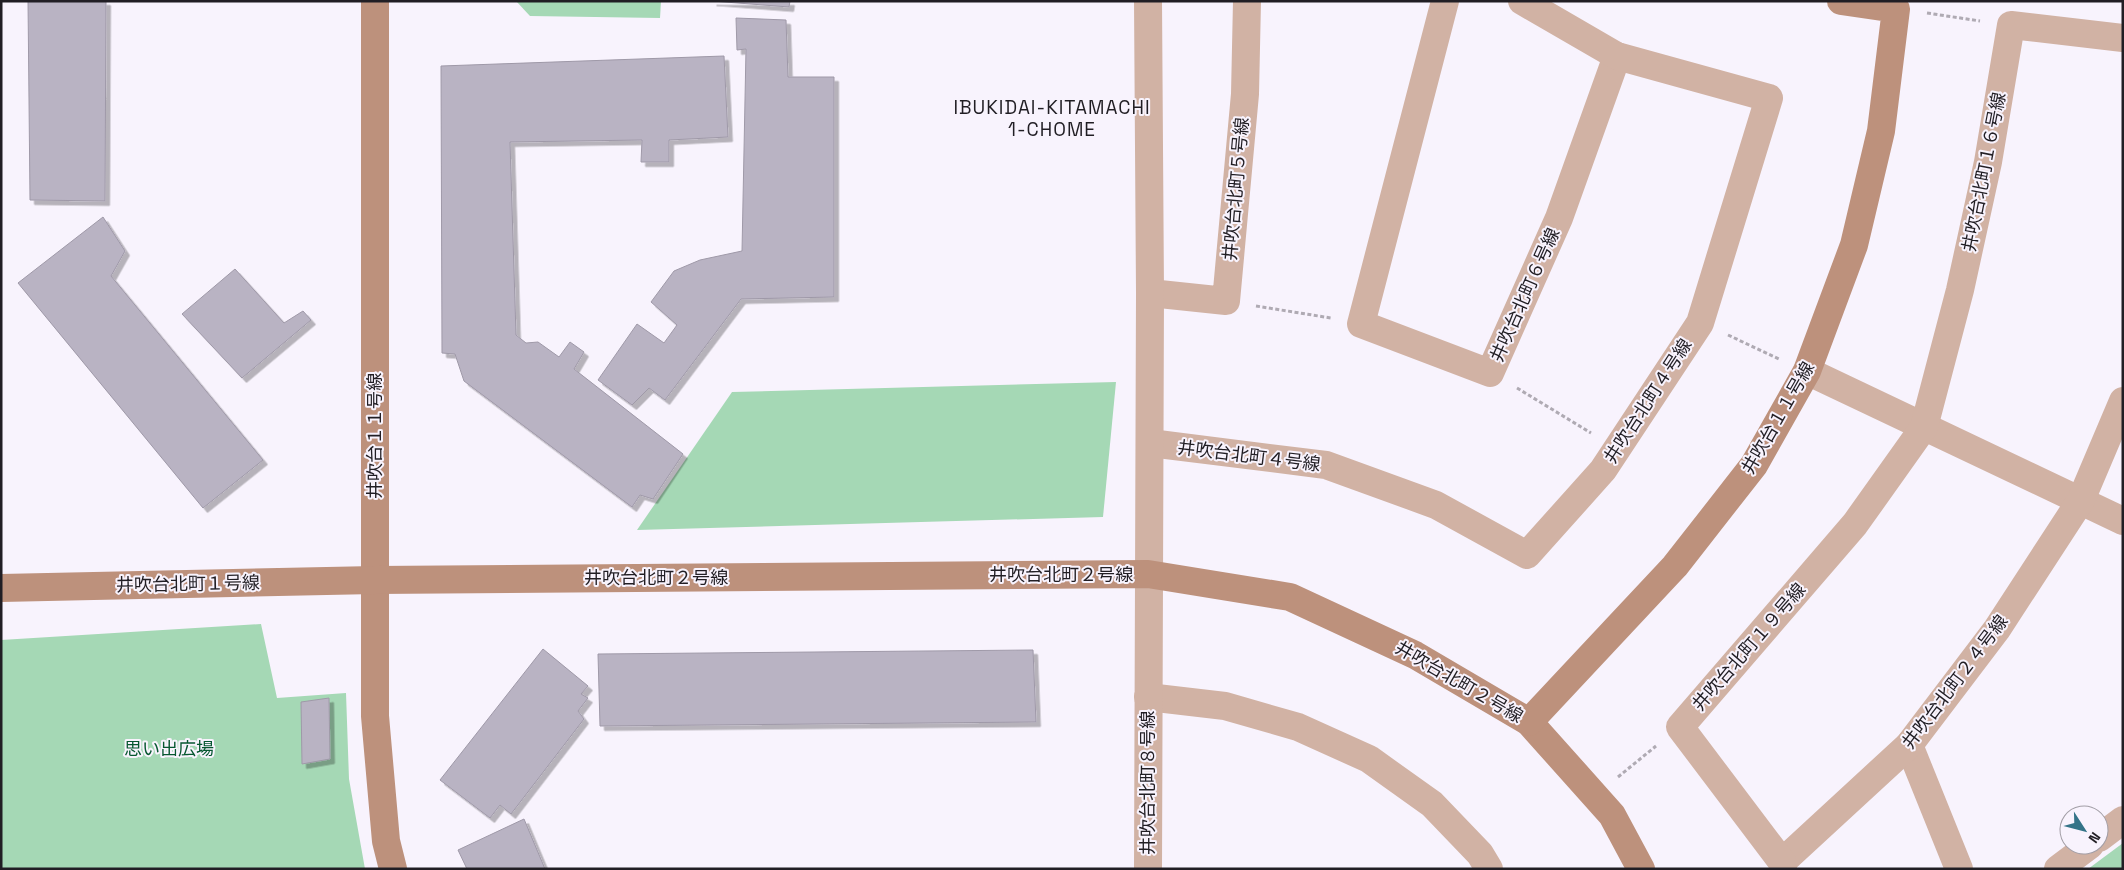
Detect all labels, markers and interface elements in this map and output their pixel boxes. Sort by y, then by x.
street label: 井吹台北町１６号線 [1957,90,2010,254]
district label: IBUKIDAI-KITAMACHI 1-CHOME [953,95,1151,142]
street label: 井吹台北町５号線 [1218,116,1253,262]
street label: 井吹台北町６号線 [1485,224,1564,365]
street label: 井吹台北町４号線 [1599,334,1696,467]
street label: 井吹台１１号線 [1736,357,1819,478]
street label: 井吹台１１号線 [363,373,386,499]
street label: 井吹台北町４号線 [1176,435,1322,476]
street label: 井吹台北町２号線 [989,563,1133,586]
street label: 井吹台北町２号線 [584,566,728,589]
street label: 井吹台北町１号線 [116,571,260,596]
street label: 井吹台北町１９号線 [1687,578,1810,715]
street label: 井吹台北町２４号線 [1897,610,2013,753]
street label: 井吹台北町２号線 [1391,636,1527,728]
street label: 井吹台北町８号線 [1136,711,1159,855]
park label: 思い出広場 [124,737,214,760]
north arrow [2059,805,2109,855]
text: N [2084,829,2105,847]

